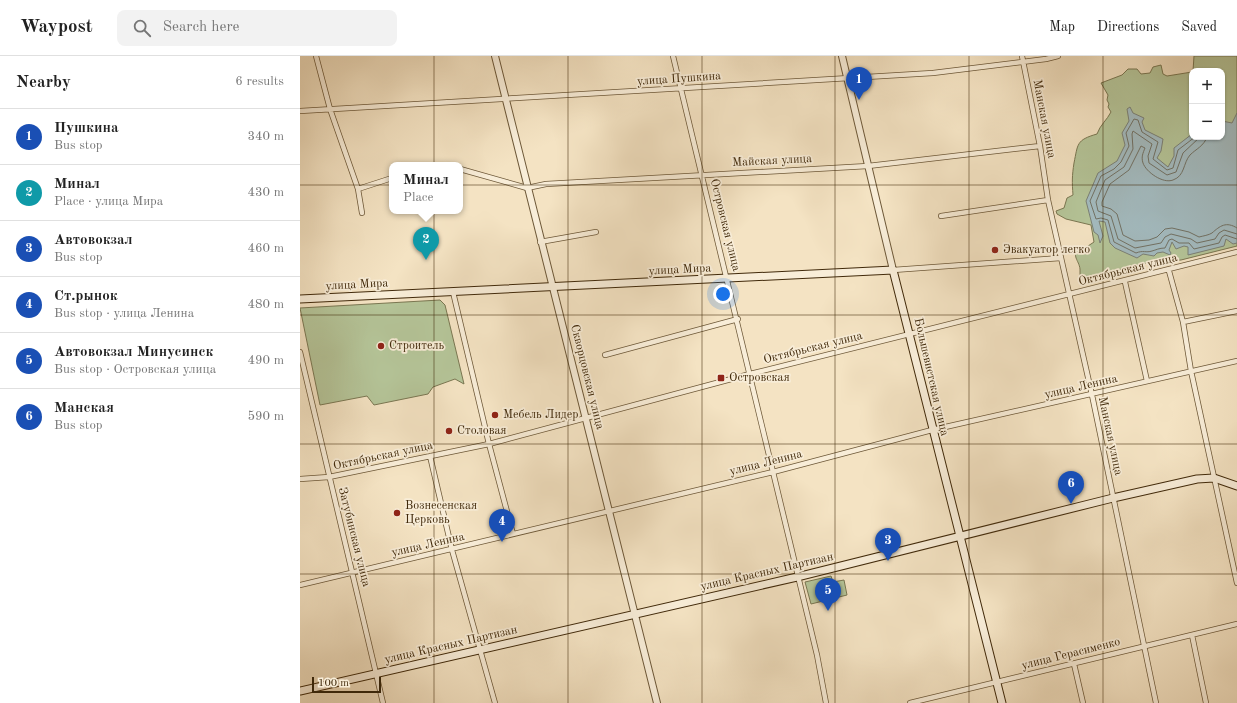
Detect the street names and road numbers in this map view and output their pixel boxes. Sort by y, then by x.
street label: улица Пушкина [637,70,721,88]
street label: Манская улица [1030,79,1058,159]
street label: Майская улица [732,153,812,169]
street label: Островская улица [708,178,742,272]
street label: Октябрьская улица [1077,252,1179,288]
street label: улица Мира [648,262,712,278]
street label: улица Мира [325,277,389,293]
street label: Большевистская улица [912,317,950,437]
street label: Скворцовская улица [568,323,606,431]
street label: Октябрьская улица [762,330,864,366]
street label: улица Ленина [1043,373,1119,401]
street label: Манская улица [1096,396,1124,476]
street label: Октябрьская улица [332,440,434,472]
street label: улица Ленина [728,448,804,478]
street label: Затубинская улица [336,486,372,588]
street label: улица Ленина [390,531,466,559]
street label: улица Красных Партизан [700,551,835,593]
street label: улица Красных Партизан [384,624,519,666]
street label: улица Герасименко [1020,636,1122,672]

